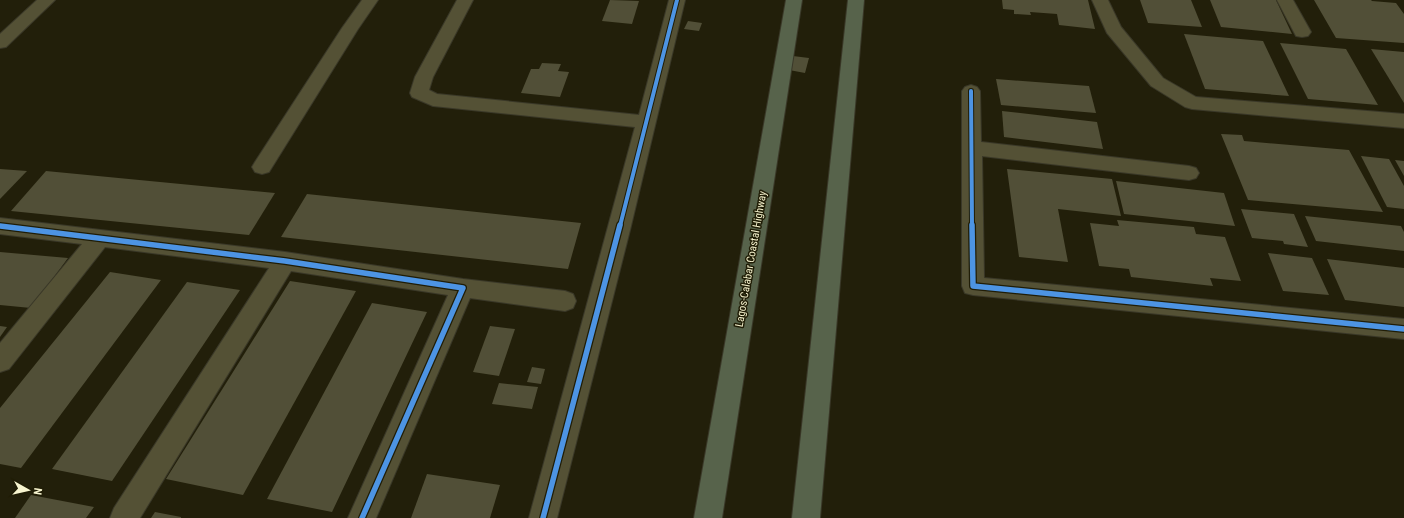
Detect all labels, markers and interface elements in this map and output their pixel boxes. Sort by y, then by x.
street label: Lagos-Calabar Coastal Highway [733,190,769,328]
north arrow [8,470,48,510]
text: N [30,487,44,496]

